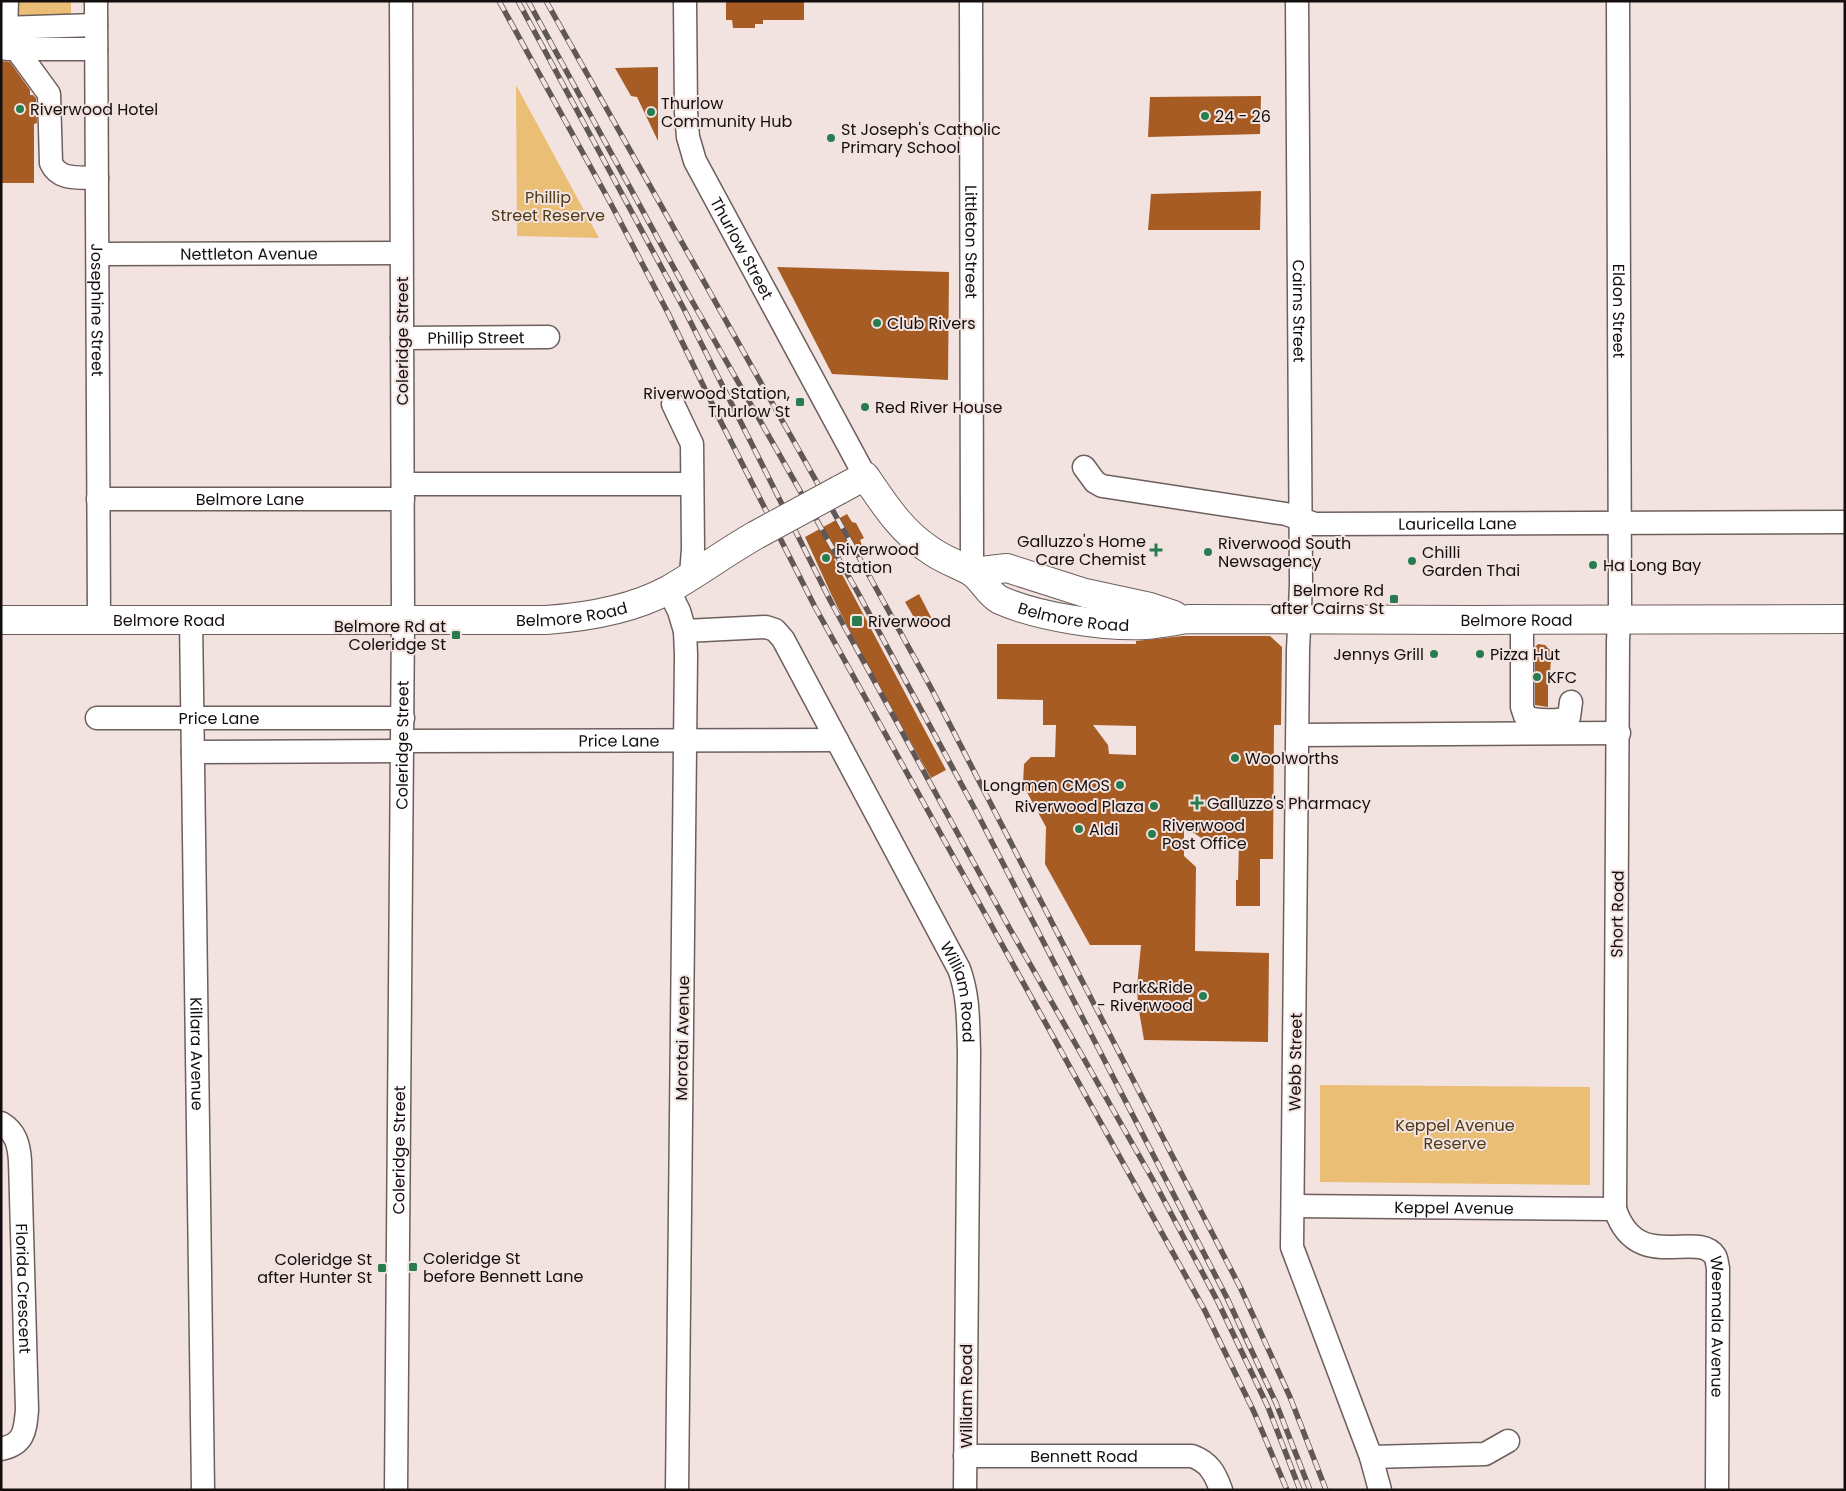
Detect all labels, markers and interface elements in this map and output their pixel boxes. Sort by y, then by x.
place label: Thurlow Community Hub [661,92,792,133]
place label: Riverwood Hotel [30,98,158,121]
marker: Riverwood Hotel [14,103,26,115]
place label: 24 - 26 [1215,105,1271,128]
marker: Thurlow Community Hub [645,106,657,118]
marker: 24 - 26 [1199,110,1211,122]
place label: St Joseph's Catholic Primary School [841,118,1001,159]
marker: St Joseph's Catholic Primary School [825,132,837,144]
street label: Littleton Street [959,185,983,299]
park label: Phillip Street Reserve [491,186,605,227]
street label: Thurlow Street [704,193,779,304]
street label: Nettleton Avenue [180,242,318,266]
street label: Josephine Street [85,243,109,377]
street label: Cairns Street [1287,259,1310,363]
street label: Eldon Street [1607,264,1630,359]
street label: Coleridge Street [391,276,414,406]
place label: Club Rivers [887,312,976,335]
marker: Club Rivers [871,317,883,329]
street label: Phillip Street [427,326,525,350]
place label: Riverwood Station, Thurlow St [643,382,790,423]
marker: Riverwood Station, Thurlow St [794,396,806,408]
place label: Red River House [875,396,1002,419]
marker: Red River House [859,401,871,413]
street label: Belmore Lane [196,488,304,511]
street label: Lauricella Lane [1398,512,1517,536]
place label: Galluzzo's Home Care Chemist [1017,530,1146,571]
place label: Riverwood South Newsagency [1218,532,1351,573]
place label: Riverwood Station [836,538,919,579]
place label: Chilli Garden Thai [1422,541,1520,582]
marker: Galluzzo's Home Care Chemist [1150,544,1162,556]
marker: Riverwood South Newsagency [1202,546,1214,558]
marker: Riverwood Station [820,552,832,564]
place label: Ha Long Bay [1603,554,1701,577]
marker: Chilli Garden Thai [1406,555,1418,567]
marker: Ha Long Bay [1587,559,1599,571]
place label: Belmore Rd after Cairns St [1271,579,1384,620]
marker: Belmore Rd after Cairns St [1388,593,1400,605]
street label: Belmore Road [516,596,630,632]
street label: Belmore Road [1015,597,1130,637]
street label: Belmore Road [113,609,225,632]
street label: Belmore Road [1460,609,1573,632]
place label: Riverwood [868,610,951,633]
marker: Riverwood [850,614,864,628]
place label: Belmore Rd at Coleridge St [334,615,446,656]
marker: Belmore Rd at Coleridge St [450,629,462,641]
place label: Jennys Grill [1333,643,1424,666]
place label: Pizza Hut [1490,643,1560,666]
marker: Jennys Grill [1428,648,1440,660]
marker: Pizza Hut [1474,648,1486,660]
place label: KFC [1547,666,1577,689]
marker: KFC [1531,671,1543,683]
street label: Coleridge Street [390,680,415,810]
street label: Price Lane [178,707,260,730]
street label: Price Lane [578,729,660,753]
place label: Woolworths [1245,747,1339,770]
marker: Woolworths [1229,752,1241,764]
place label: Longmen CMOS [983,774,1110,797]
marker: Longmen CMOS [1114,779,1126,791]
place label: Galluzzo's Pharmacy [1207,792,1371,815]
place label: Riverwood Plaza [1015,795,1144,818]
marker: Galluzzo's Pharmacy [1191,797,1203,809]
marker: Riverwood Plaza [1148,800,1160,812]
place label: Riverwood Post Office [1162,814,1247,855]
place label: Aldi [1089,818,1118,841]
marker: Aldi [1073,823,1085,835]
marker: Riverwood Post Office [1146,828,1158,840]
street label: Short Road [1605,870,1630,958]
street label: William Road [934,937,980,1043]
street label: Morotai Avenue [670,975,695,1101]
place label: Park&Ride - Riverwood [1097,976,1193,1017]
marker: Park&Ride - Riverwood [1197,990,1209,1002]
street label: Killara Avenue [184,997,209,1111]
street label: Webb Street [1283,1012,1308,1111]
street label: Coleridge Street [387,1085,411,1215]
park label: Keppel Avenue Reserve [1395,1114,1515,1155]
street label: Keppel Avenue [1394,1196,1514,1220]
street label: Florida Crescent [10,1223,36,1354]
place label: Coleridge St before Bennett Lane [423,1247,583,1288]
place label: Coleridge St after Hunter St [257,1248,372,1289]
street label: Weemala Avenue [1704,1254,1729,1398]
marker: Coleridge St before Bennett Lane [407,1261,419,1273]
marker: Coleridge St after Hunter St [376,1262,388,1274]
street label: William Road [955,1344,978,1448]
street label: Bennett Road [1030,1445,1138,1468]

